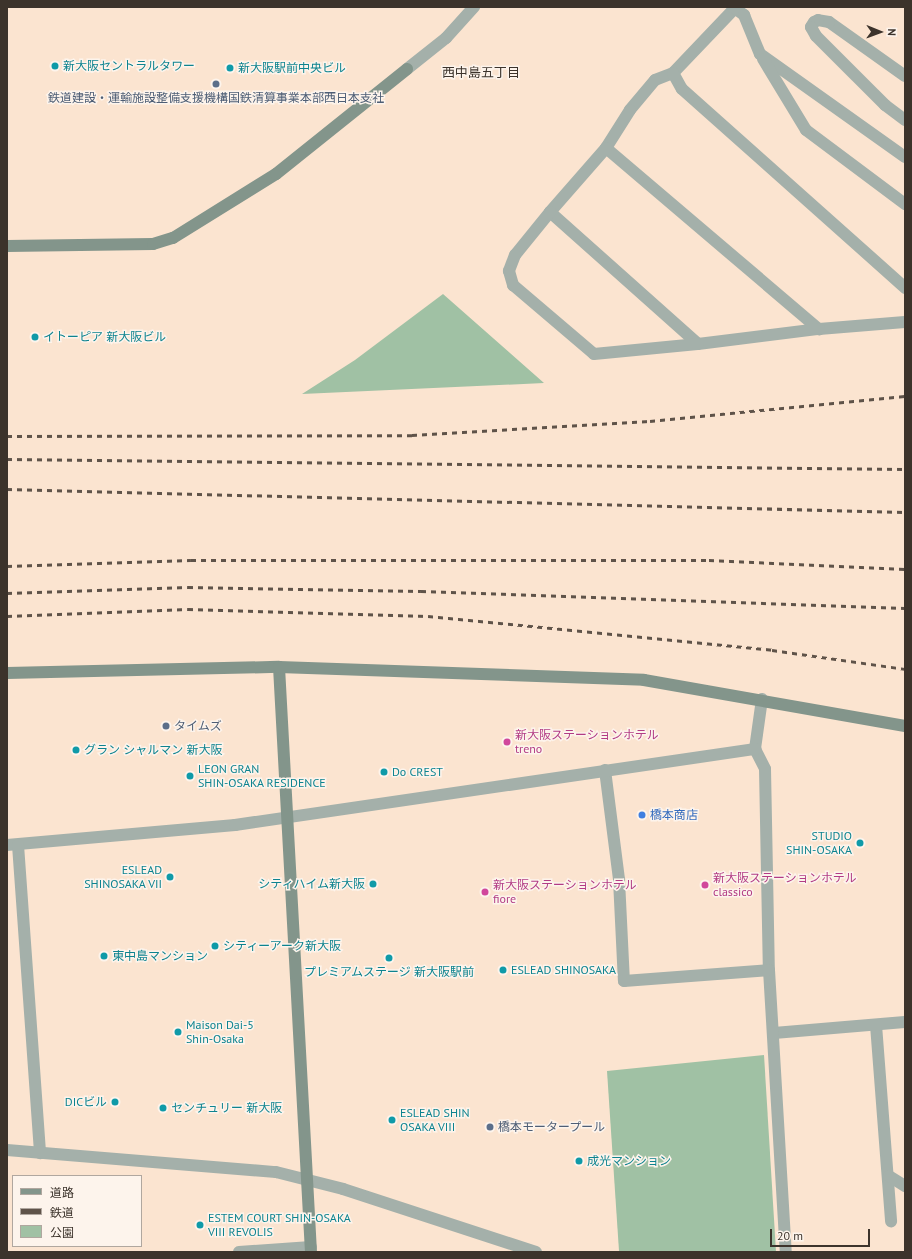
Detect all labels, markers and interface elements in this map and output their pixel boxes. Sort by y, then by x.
north arrow [860,12,900,52]
text: N [885,28,899,36]
place label: 新大阪セントラルタワー [63,59,195,73]
marker: 新大阪セントラルタワー [50,61,60,71]
place label: 新大阪駅前中央ビル [238,61,346,75]
marker: 新大阪駅前中央ビル [225,63,235,73]
district label: 西中島五丁目 [442,65,520,81]
marker: 鉄道建設・運輸施設整備支援機構国鉄清算事業本部西日本支社 [211,79,221,89]
place label: 鉄道建設・運輸施設整備支援機構国鉄清算事業本部西日本支社 [48,91,384,105]
place label: イトーピア 新大阪ビル [43,330,166,344]
marker: イトーピア 新大阪ビル [30,332,40,342]
place label: タイムズ [174,719,222,733]
marker: タイムズ [161,721,171,731]
place label: 新大阪ステーションホテル treno [515,728,659,756]
marker: 新大阪ステーションホテル treno [502,737,512,747]
place label: グラン シャルマン 新大阪 [84,743,222,757]
marker: グラン シャルマン 新大阪 [71,745,81,755]
place label: LEON GRAN SHIN-OSAKA RESIDENCE [198,762,326,790]
place label: Do CREST [392,765,443,779]
marker: Do CREST [379,767,389,777]
marker: LEON GRAN SHIN-OSAKA RESIDENCE [185,771,195,781]
place label: 橋本商店 [650,808,698,822]
marker: 橋本商店 [637,810,647,820]
place label: STUDIO SHIN-OSAKA [786,829,852,857]
marker: STUDIO SHIN-OSAKA [855,838,865,848]
place label: ESLEAD SHINOSAKA VII [83,863,162,891]
place label: 新大阪ステーションホテル classico [713,871,857,899]
marker: ESLEAD SHINOSAKA VII [165,872,175,882]
place label: シティハイム新大阪 [257,877,365,891]
place label: 新大阪ステーションホテル fiore [493,878,637,906]
marker: シティハイム新大阪 [368,879,378,889]
marker: 新大阪ステーションホテル classico [700,880,710,890]
marker: 新大阪ステーションホテル fiore [480,887,490,897]
place label: シティーアーク新大阪 [223,939,342,953]
marker: シティーアーク新大阪 [210,941,220,951]
place label: 東中島マンション [112,949,208,963]
marker: 東中島マンション [99,951,109,961]
marker: プレミアムステージ 新大阪駅前 [384,953,394,963]
place label: ESLEAD SHINOSAKA [511,963,616,977]
place label: プレミアムステージ 新大阪駅前 [303,965,475,979]
marker: ESLEAD SHINOSAKA [498,965,508,975]
place label: Maison Dai-5 Shin-Osaka [186,1018,254,1046]
marker: Maison Dai-5 Shin-Osaka [173,1027,183,1037]
place label: DICビル [65,1095,107,1109]
marker: DICビル [110,1097,120,1107]
place label: センチュリー 新大阪 [171,1101,282,1115]
marker: センチュリー 新大阪 [158,1103,168,1113]
place label: ESLEAD SHIN OSAKA VIII [400,1106,470,1134]
marker: ESLEAD SHIN OSAKA VIII [387,1115,397,1125]
place label: 橋本モータープール [498,1120,606,1134]
marker: 橋本モータープール [485,1122,495,1132]
place label: 成光マンション [587,1154,671,1168]
marker: 成光マンション [574,1156,584,1166]
legend [12,1175,142,1247]
text: 道路 [50,1185,74,1200]
text: 鉄道 [50,1205,74,1220]
place label: ESTEM COURT SHIN-OSAKA VIII REVOLIS [208,1211,351,1239]
marker: ESTEM COURT SHIN-OSAKA VIII REVOLIS [195,1220,205,1230]
scale bar [772,1221,872,1247]
text: 公園 [50,1225,74,1240]
text: 20 m [777,1228,803,1243]

